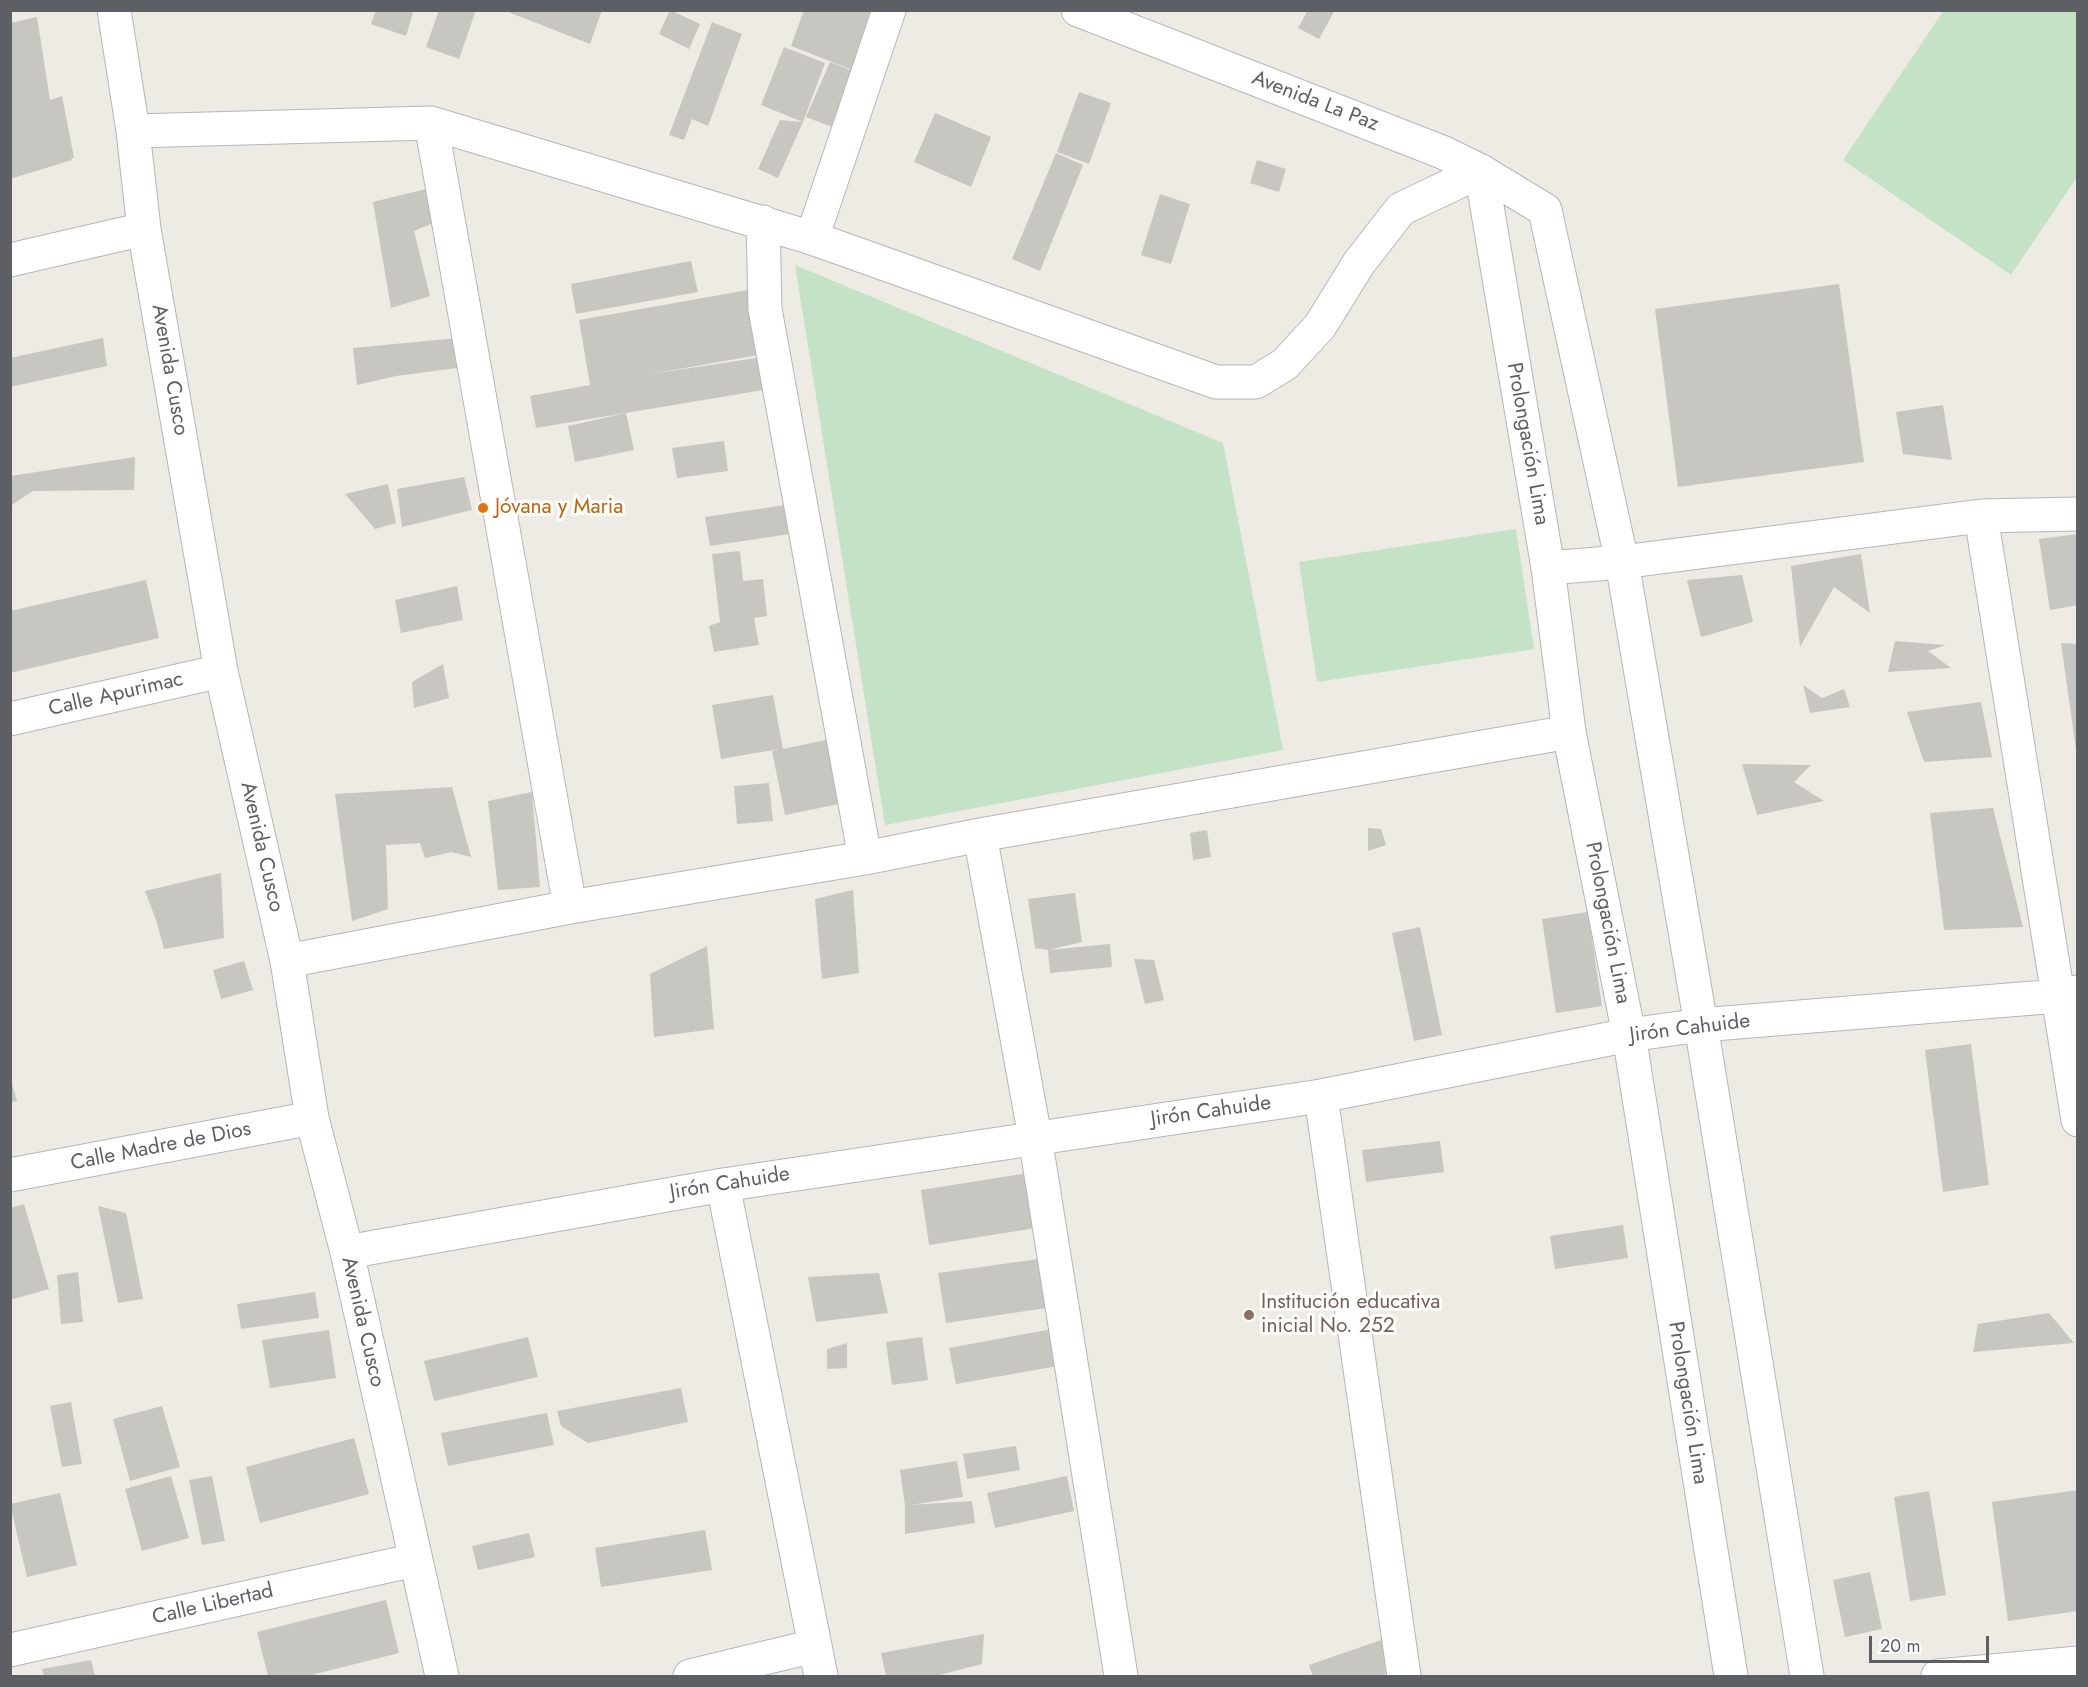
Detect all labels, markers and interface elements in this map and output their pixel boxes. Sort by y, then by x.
street label: Avenida La Paz [1248,66,1382,138]
street label: Avenida Cusco [145,302,193,438]
street label: Prolongación Lima [1500,361,1554,527]
place label: Jóvana y Maria [495,495,623,521]
marker: Jóvana y Maria [476,501,490,515]
street label: Calle Apurimac [46,667,186,723]
street label: Avenida Cusco [234,779,288,915]
street label: Prolongación Lima [1579,840,1635,1006]
street label: Jirón Cahuide [1628,1009,1752,1049]
street label: Jirón Cahuide [1149,1091,1273,1133]
street label: Calle Madre de Dios [69,1117,253,1177]
street label: Jirón Cahuide [668,1162,792,1206]
street label: Avenida Cusco [335,1254,389,1390]
place label: Institución educativa inicial No. 252 [1261,1290,1440,1340]
marker: Institución educativa inicial No. 252 [1242,1308,1256,1322]
street label: Prolongación Lima [1662,1320,1712,1486]
street label: Calle Libertad [150,1579,276,1631]
scale bar [1872,1624,1992,1662]
text: 20 m [1880,1633,1920,1659]

